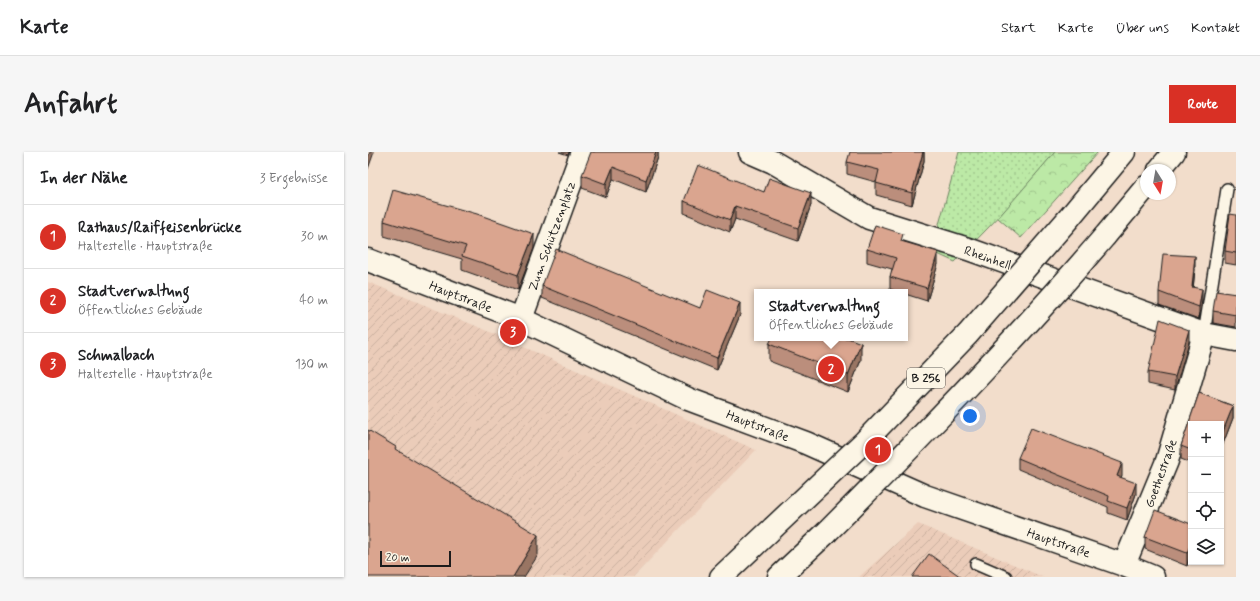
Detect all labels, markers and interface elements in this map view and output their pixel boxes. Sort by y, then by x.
text: Karte [20,15,69,40]
text: Start [1001,19,1036,37]
text: Karte [1058,19,1093,37]
text: Über uns [1115,19,1169,37]
text: Kontakt [1191,19,1240,37]
button: Route [1169,85,1236,123]
text: Anfahrt [24,86,117,123]
north arrow [1140,164,1176,200]
text: In der Nähe [40,167,128,189]
text: 3 Ergebnisse [260,170,328,187]
street label: Zum Schützenplatz [525,179,580,294]
text: Rathaus/Raiffeisenbrücke [78,218,242,238]
text: 1 [50,228,56,245]
text: 30 m [301,228,328,245]
text: Haltestelle · Hauptstraße [78,238,213,255]
street label: Rheinhell [962,242,1013,274]
street label: Hauptstraße [427,278,494,317]
text: Stadtverwaltung [78,282,189,302]
popup [754,289,908,341]
text: 2 [50,292,56,309]
text: 40 m [299,292,328,309]
text: Stadtverwaltung [769,297,880,317]
text: Öffentliches Gebäude [78,302,203,319]
pin: 3 [500,317,526,347]
text: Öffentliches Gebäude [769,317,893,334]
text: Schmalbach [78,346,154,366]
pin: 2 [818,354,844,384]
text: 3 [50,356,56,373]
text: 130 m [295,356,328,373]
text: Haltestelle · Hauptstraße [78,366,213,383]
road number: B 256 [907,368,945,388]
your location [960,406,980,426]
street label: Hauptstraße [724,407,791,446]
map controls [1188,421,1224,565]
button: + [1188,421,1224,457]
pin: 1 [865,435,891,465]
street label: Goethestraße [1141,437,1182,510]
button: − [1188,457,1224,493]
button: locate [1188,493,1224,529]
street label: Hauptstraße [1024,525,1093,562]
button: layers [1188,529,1224,565]
scale bar [380,549,451,568]
text: 20 m [386,551,409,565]

